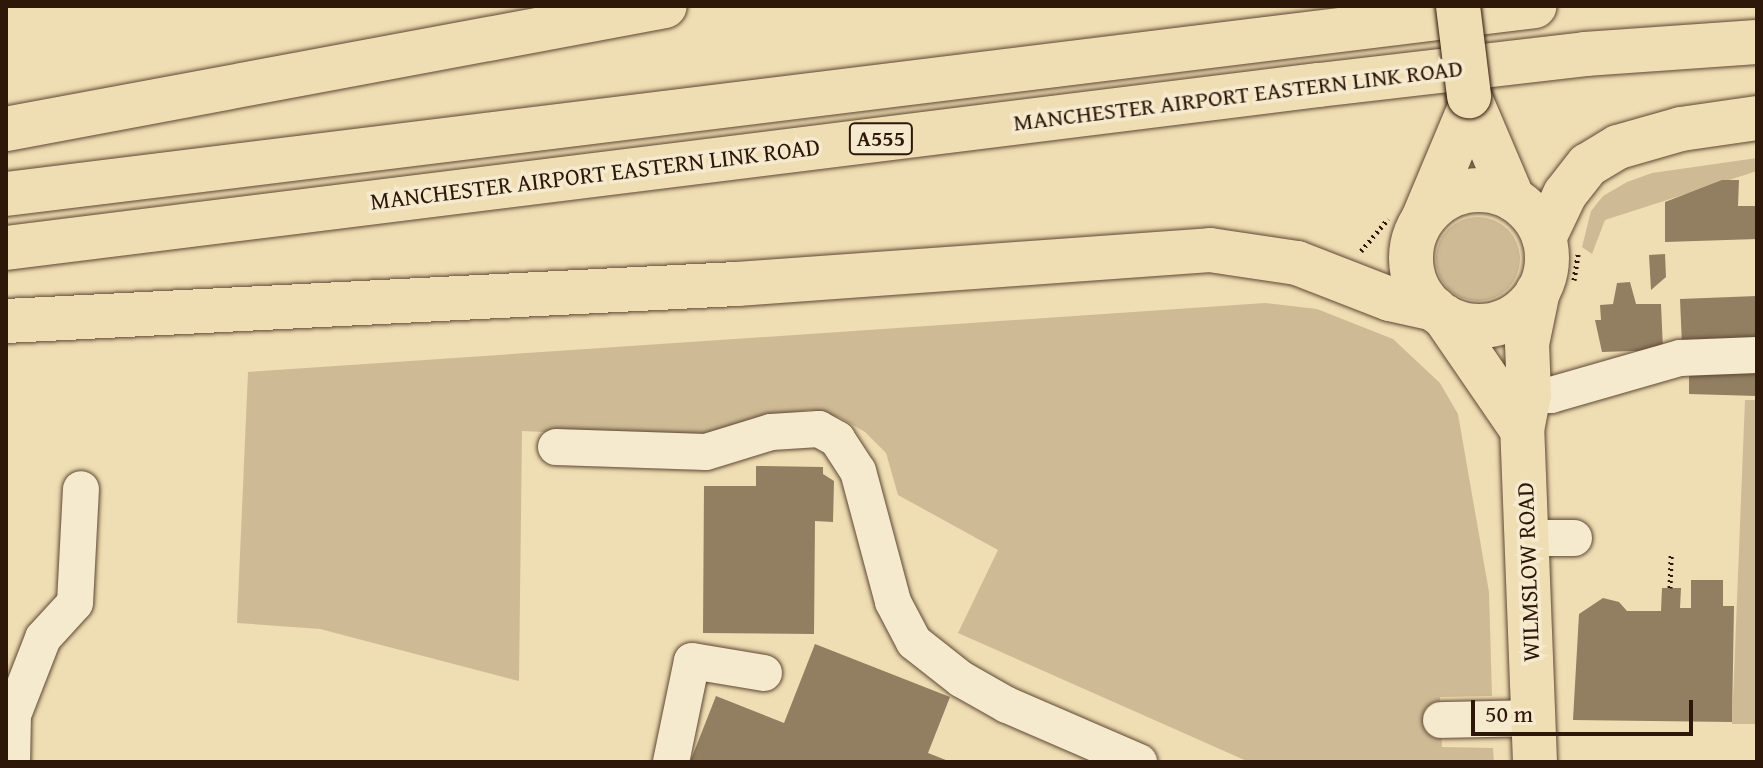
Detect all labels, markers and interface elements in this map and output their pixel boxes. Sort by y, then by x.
street label: MANCHESTER AIRPORT EASTERN LINK ROAD [1012,53,1464,137]
road number: A555 [847,121,915,157]
street label: MANCHESTER AIRPORT EASTERN LINK ROAD [369,132,821,216]
street label: WILMSLOW ROAD [1510,482,1546,662]
scale bar [1475,684,1697,734]
text: 50 m [1485,696,1533,731]

